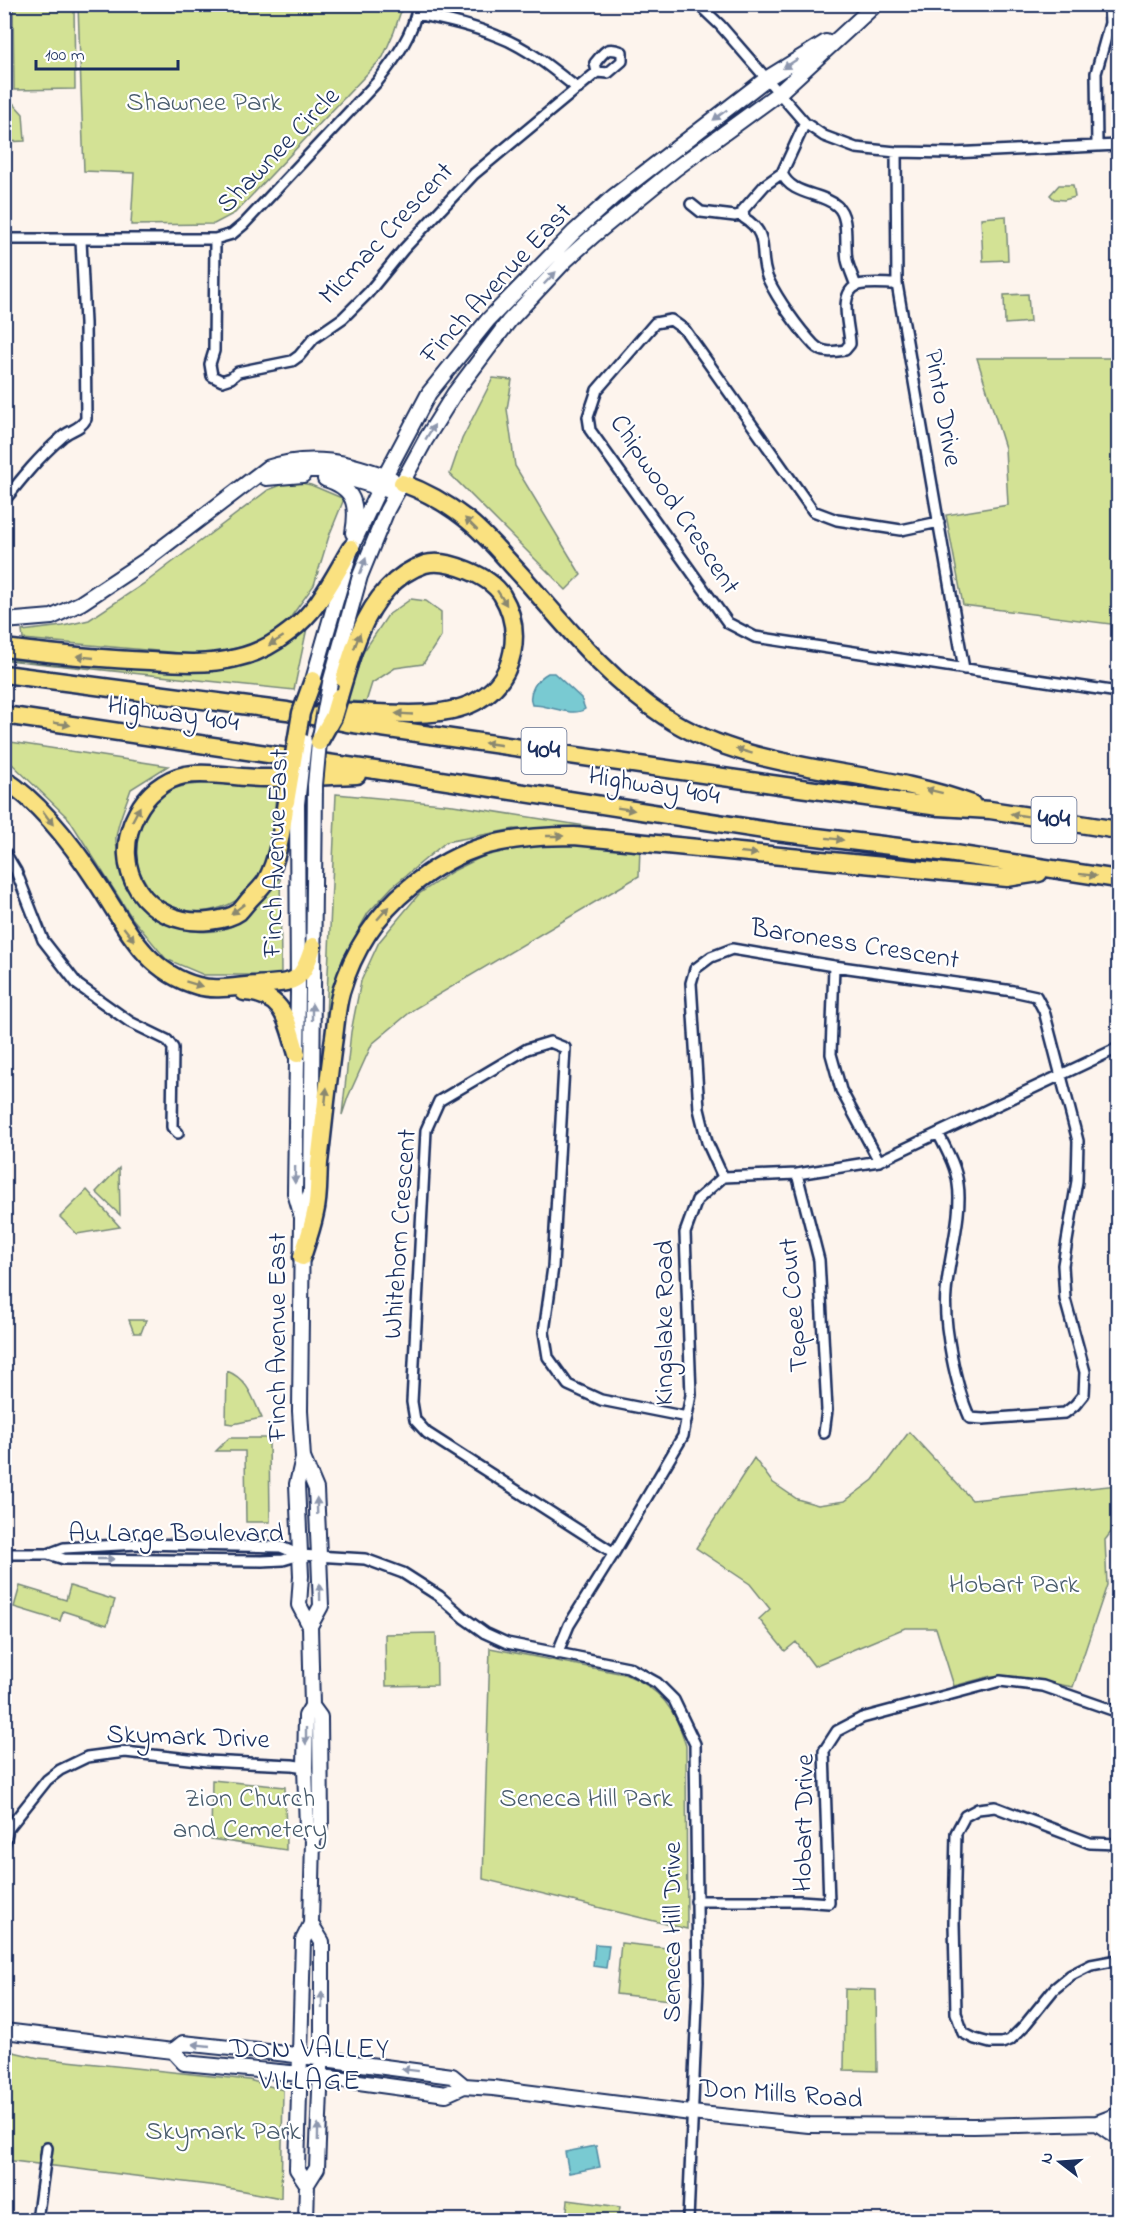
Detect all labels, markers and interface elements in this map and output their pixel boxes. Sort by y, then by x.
scale bar [36,33,178,71]
text: 100 m [45,43,85,69]
one-way arrow [782,58,799,69]
street label: Shawnee Circle [208,78,350,223]
park label: Shawnee Park [126,84,282,123]
one-way arrow [712,108,728,121]
street label: Micmac Crescent [310,154,464,314]
street label: Finch Avenue East [411,194,582,374]
one-way arrow [542,271,556,285]
street label: Pinto Drive [913,346,972,471]
street label: Chipwood Crescent [599,407,749,603]
one-way arrow [425,424,436,440]
one-way arrow [464,517,479,531]
one-way arrow [359,557,369,575]
one-way arrow [496,589,507,606]
one-way arrow [353,632,362,650]
one-way arrow [267,636,284,647]
one-way arrow [75,653,94,662]
street label: Highway 404 [105,686,241,744]
one-way arrow [395,709,414,718]
one-way arrow [53,720,72,729]
road number: 404 [522,728,566,774]
one-way arrow [483,739,502,748]
one-way arrow [735,746,753,755]
street label: Finch Avenue East [254,748,300,959]
street label: Highway 404 [586,757,722,817]
one-way arrow [925,786,944,796]
road number: 404 [1032,797,1076,843]
one-way arrow [617,804,636,813]
one-way arrow [131,806,141,823]
one-way arrow [42,810,54,825]
one-way arrow [1010,810,1029,819]
one-way arrow [546,831,565,841]
one-way arrow [825,835,844,844]
one-way arrow [740,848,759,858]
one-way arrow [1079,870,1098,879]
one-way arrow [230,903,246,916]
one-way arrow [376,906,389,921]
street label: Baroness Crescent [747,909,962,981]
one-way arrow [123,925,135,941]
one-way arrow [185,980,203,989]
one-way arrow [307,1003,317,1022]
one-way arrow [321,1086,331,1105]
street label: Whitehorn Crescent [374,1128,428,1340]
one-way arrow [290,1166,300,1185]
street label: Finch Avenue East [259,1233,298,1442]
street label: Tepee Court [770,1236,820,1374]
street label: Kingslake Road [646,1240,685,1406]
one-way arrow [312,1496,321,1515]
street label: Au Large Boulevard [68,1515,284,1554]
one-way arrow [97,1554,116,1564]
park label: Hobart Park [949,1566,1080,1605]
one-way arrow [316,1583,325,1602]
street label: Skymark Drive [106,1716,271,1760]
one-way arrow [301,1726,310,1745]
street label: Hobart Drive [784,1753,826,1892]
park label: Zion Church and Cemetery [173,1780,327,1850]
park label: Seneca Hill Park [499,1780,673,1819]
street label: Seneca Hill Drive [654,1841,693,2022]
one-way arrow [317,1991,327,2010]
district label: DON VALLEY VILLAGE [229,2030,390,2103]
one-way arrow [191,2040,210,2050]
one-way arrow [400,2065,419,2075]
street label: Don Mills Road [697,2070,864,2120]
park label: Skymark Park [145,2113,301,2152]
one-way arrow [313,2122,323,2141]
north arrow [1030,2132,1090,2192]
text: N [1035,2149,1061,2167]

